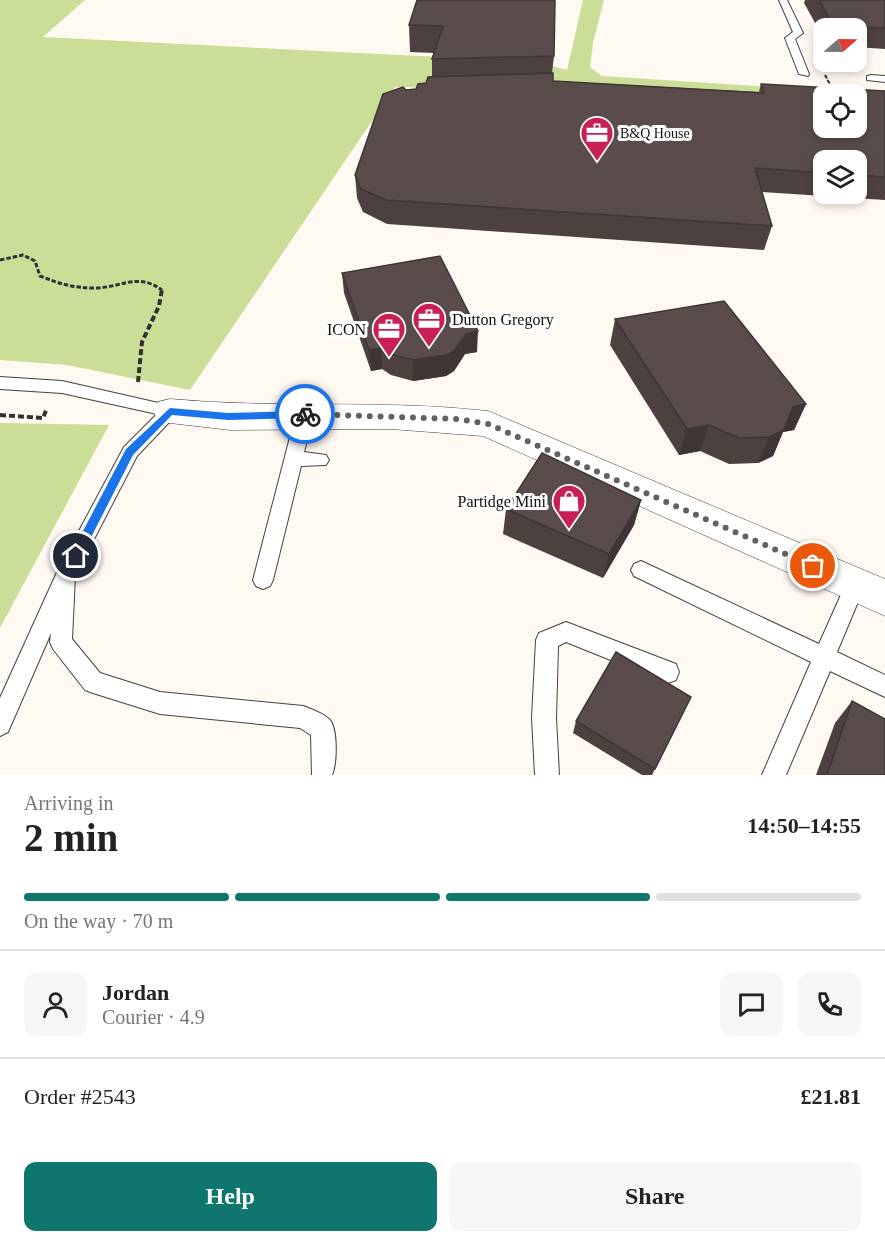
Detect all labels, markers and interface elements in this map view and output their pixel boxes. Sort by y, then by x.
north arrow [813,18,867,72]
map controls [813,18,867,204]
button: locate [813,84,867,138]
office icon: B&Q House [579,115,615,162]
place label: B&Q House [620,126,690,141]
button: layers [813,150,867,204]
office icon: Dutton Gregory [411,301,447,348]
office icon: ICON [371,311,407,358]
place label: Dutton Gregory [452,311,554,329]
place label: ICON [327,321,366,338]
courier [275,384,335,444]
icon: bike [289,398,322,431]
shop icon: Partidge Mini [551,483,587,530]
place label: Partidge Mini [458,493,547,511]
pin [50,530,101,581]
icon: home [59,539,92,572]
pin [787,540,838,591]
icon: bag [796,549,829,582]
text: Arriving in [24,792,113,814]
text: 14:50–14:55 [747,813,861,838]
text: 2 min [24,816,118,859]
text: On the way · 70 m [24,910,173,932]
button: person [24,973,87,1036]
button: chat [720,973,783,1036]
button: phone [798,973,861,1036]
text: Jordan [102,980,169,1005]
text: Courier · 4.9 [102,1006,205,1028]
text: Order #2543 [24,1084,136,1109]
text: £21.81 [801,1084,861,1109]
button: Help [24,1162,437,1231]
button: Share [449,1162,861,1231]

